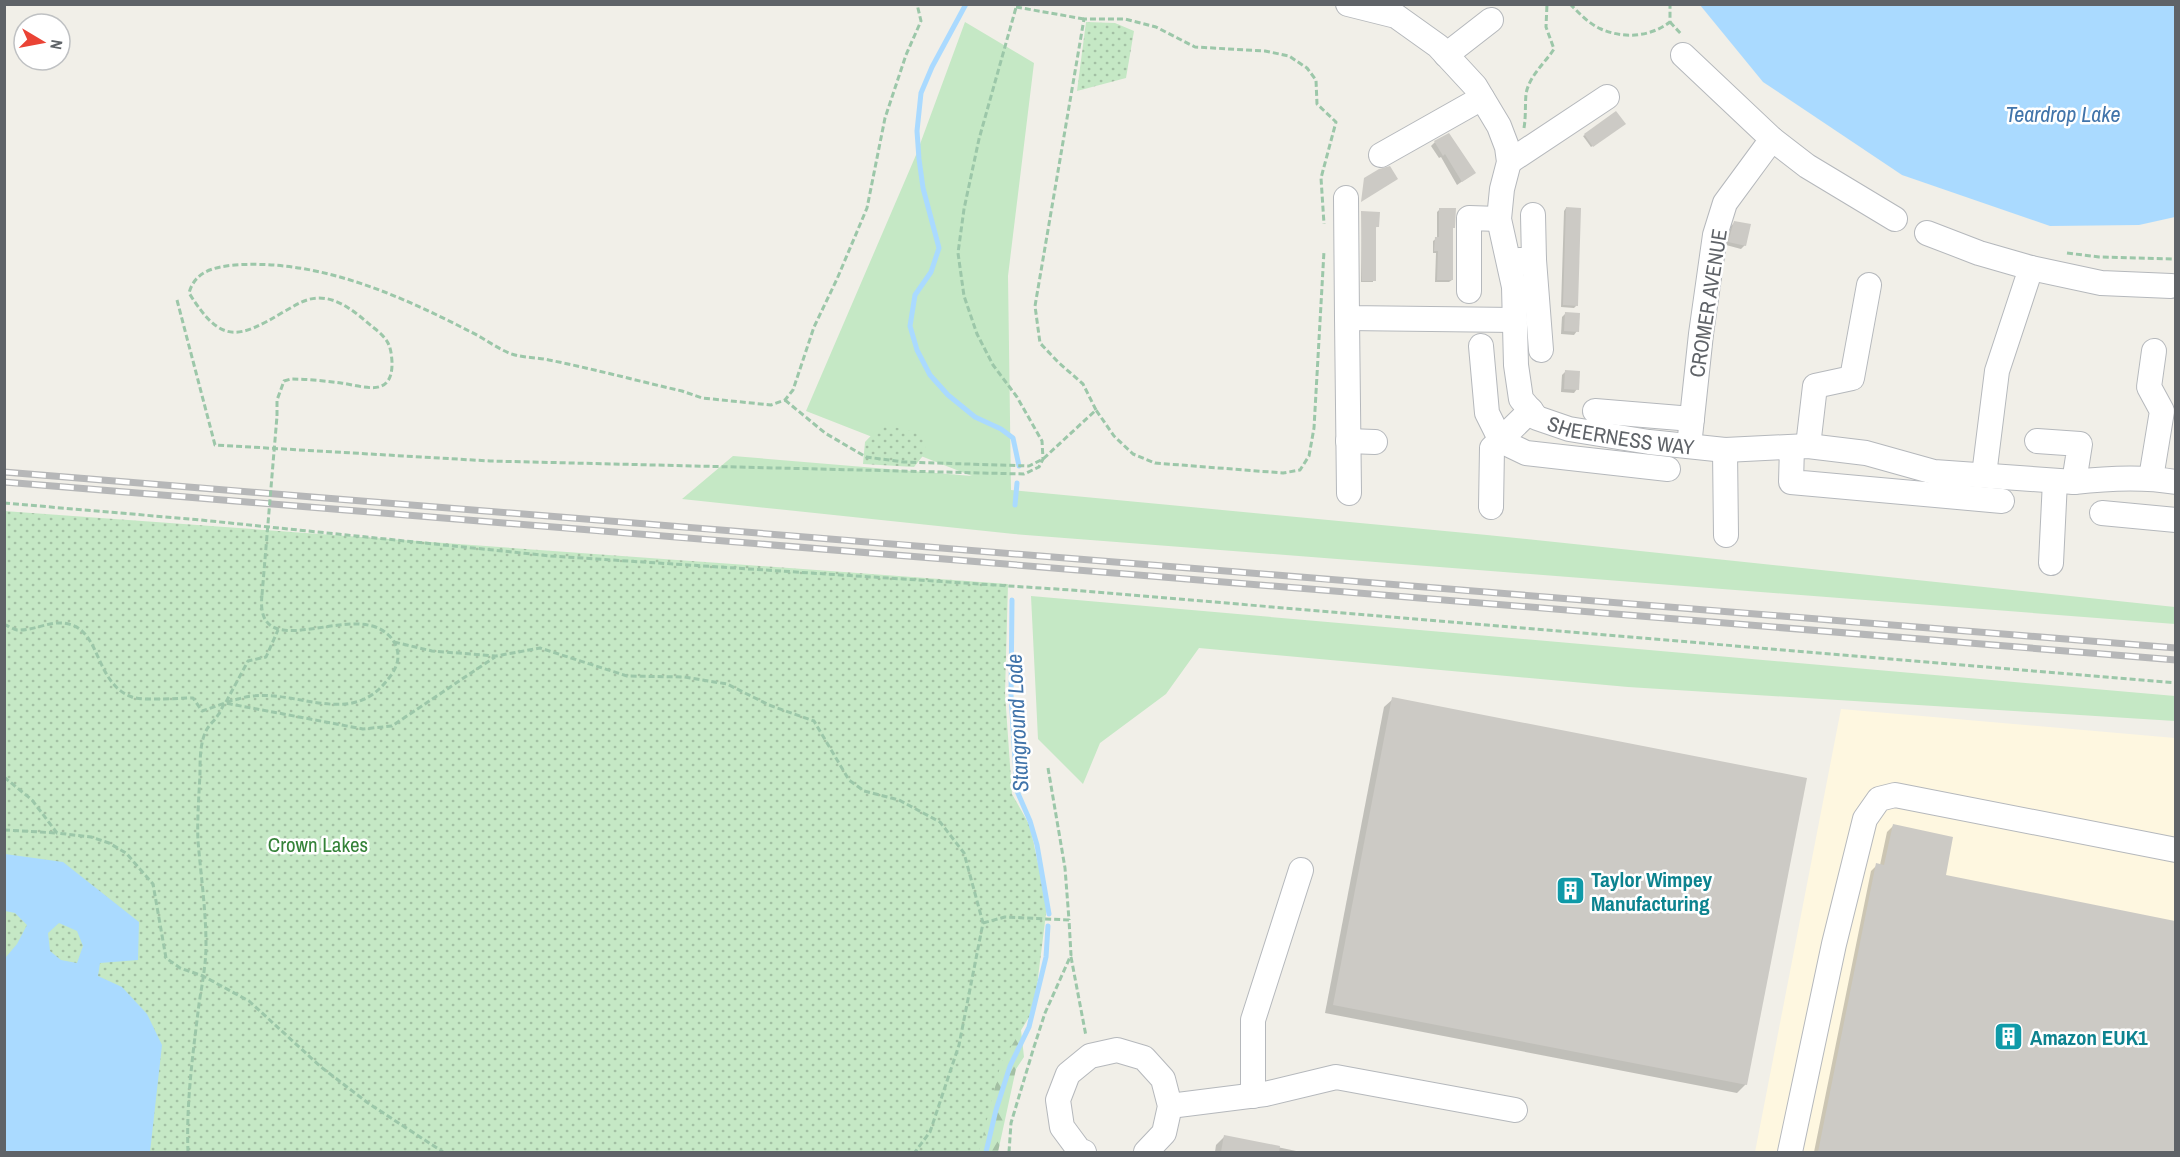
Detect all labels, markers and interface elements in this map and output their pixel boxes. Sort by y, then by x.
north arrow [12,12,72,72]
text: N [45,38,68,51]
water label: Teardrop Lake [2006,99,2120,129]
street label: CROMER AVENUE [1682,227,1734,379]
street label: SHEERNESS WAY [1544,408,1696,461]
water label: Stanground Lode [998,653,1036,793]
park label: Crown Lakes [268,830,368,859]
place label: Taylor Wimpey Manufacturing [1591,865,1713,918]
building icon: Taylor Wimpey Manufacturing [1554,875,1586,907]
building icon: Amazon EUK1 [1993,1021,2025,1053]
place label: Amazon EUK1 [2030,1023,2148,1052]

